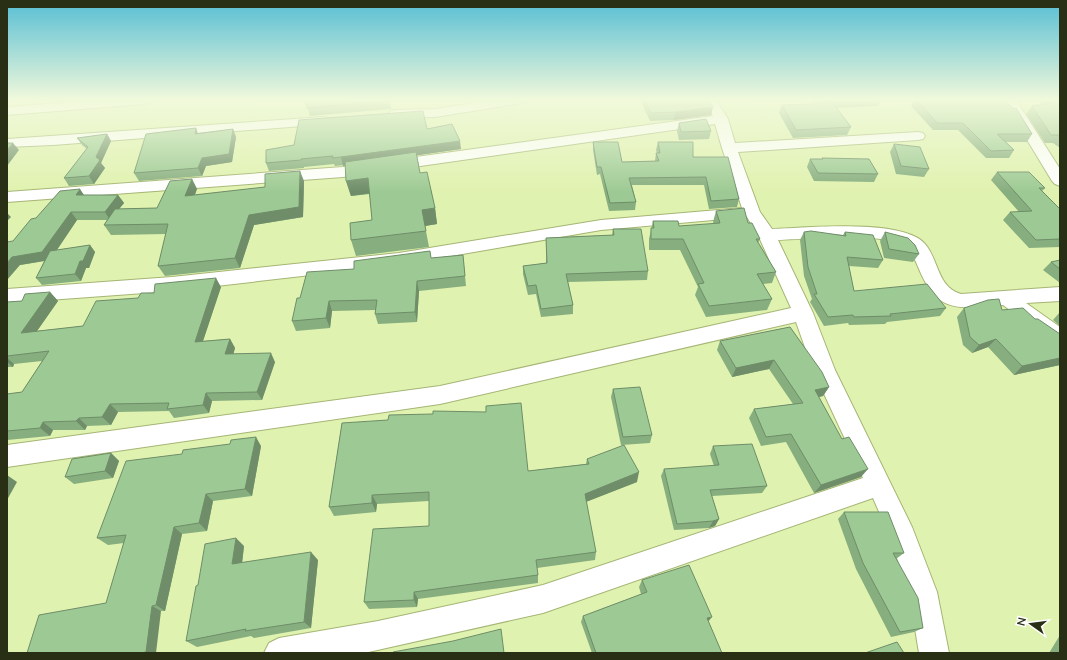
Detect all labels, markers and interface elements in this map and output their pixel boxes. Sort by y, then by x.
north arrow [1011,604,1051,644]
text: N [1013,616,1029,627]

